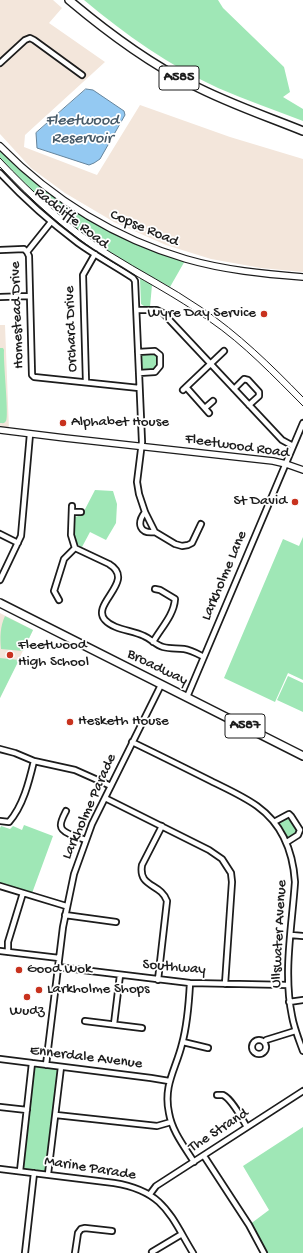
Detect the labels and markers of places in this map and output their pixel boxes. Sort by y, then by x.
place label: Wyre Day Service [148,305,256,323]
marker: Wyre Day Service [259,309,269,319]
place label: Alphabet House [71,414,169,432]
marker: Alphabet House [58,418,68,428]
place label: St David [234,493,287,511]
marker: St David [290,497,300,507]
place label: Fleetwood High School [18,637,89,672]
marker: Fleetwood High School [5,650,15,660]
place label: Hesketh House [78,713,169,731]
marker: Hesketh House [65,717,75,727]
place label: Good Wok [27,961,92,979]
marker: Good Wok [14,965,24,975]
place label: Larkholme Shops [47,981,150,999]
marker: Larkholme Shops [34,985,44,995]
marker: Wudz [22,992,32,1002]
place label: Wudz [9,1003,45,1021]

